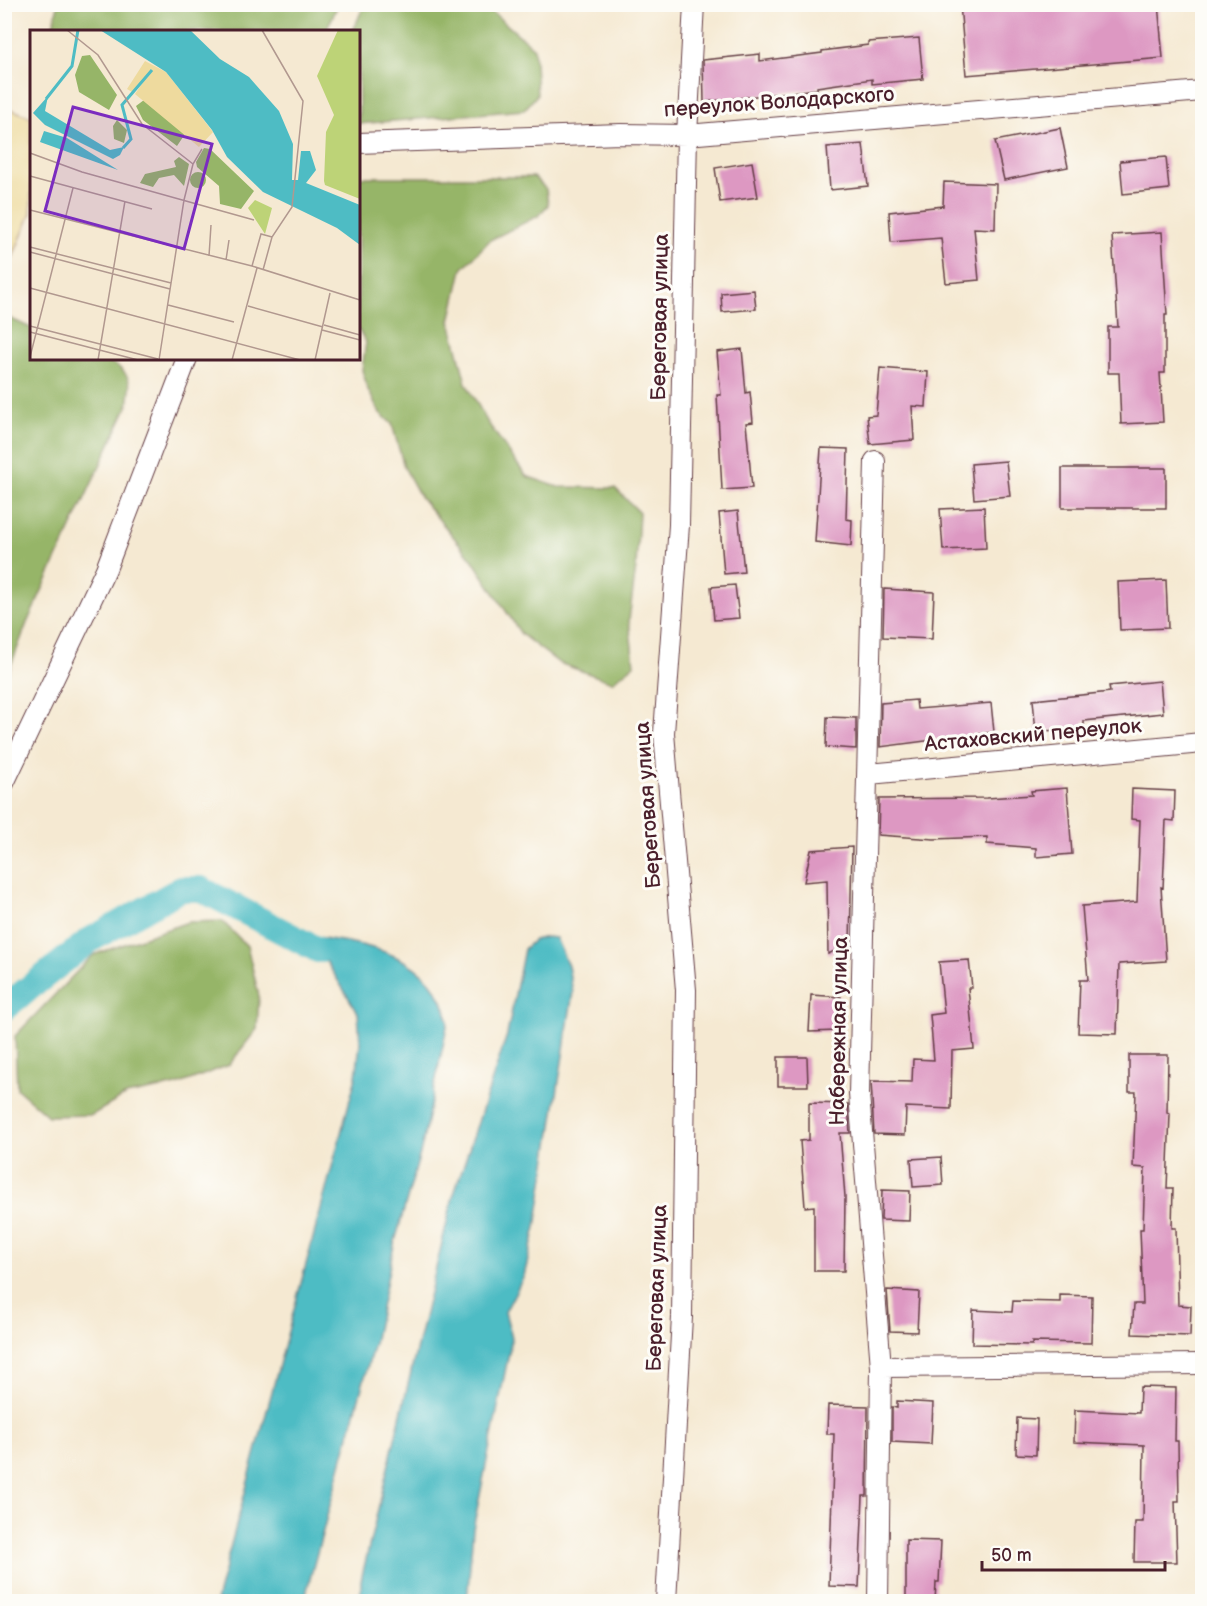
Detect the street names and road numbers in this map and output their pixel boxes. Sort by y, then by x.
street label: переулок Володарского [663,81,895,123]
street label: Береговая улица [646,233,674,401]
street label: Астаховский переулок [922,713,1143,757]
street label: Береговая улица [630,720,666,889]
street label: Набережная улица [825,936,853,1126]
street label: Береговая улица [642,1203,672,1372]

